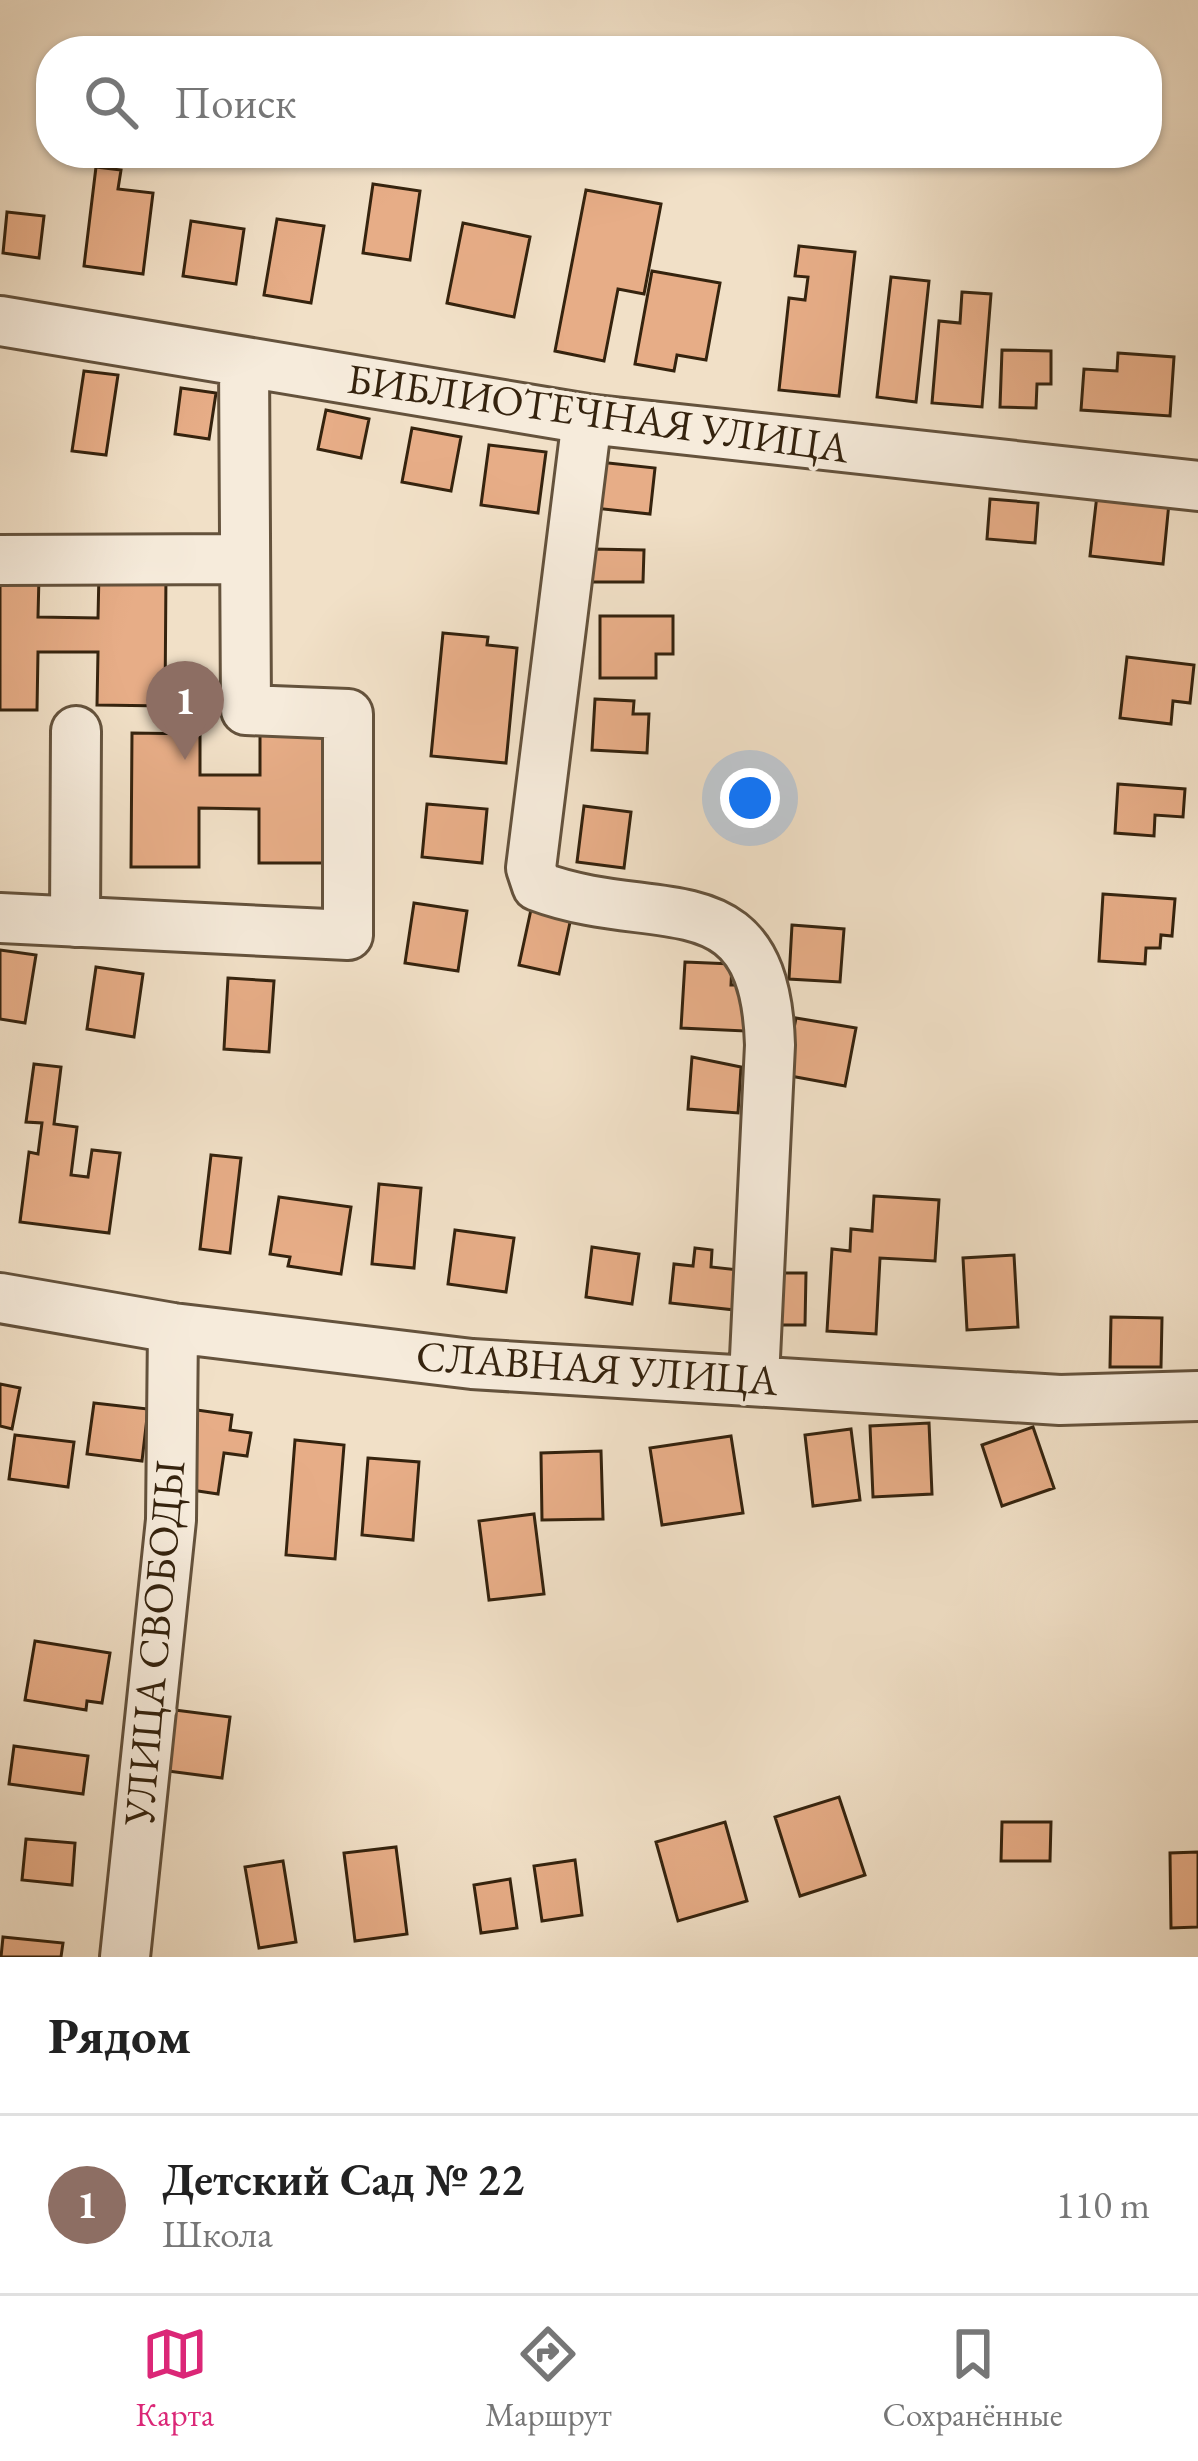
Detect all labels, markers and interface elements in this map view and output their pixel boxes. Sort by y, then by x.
search box [36,36,1162,168]
icon: search [78,69,144,135]
text: Поиск [174,73,296,131]
street label: БИБЛИОТЕЧНАЯ УЛИЦА [344,351,853,476]
pin: 1 [146,661,224,760]
your location [720,768,780,828]
street label: СЛАВНАЯ УЛИЦА [414,1328,780,1408]
street label: УЛИЦА СВОБОДЫ [111,1458,197,1829]
text: Рядом [48,2002,191,2068]
text: Детский Сад № 22 [162,2150,524,2208]
text: 1 [77,2179,97,2230]
text: 110 m [1056,2179,1150,2230]
text: Школа [162,2208,273,2259]
tab: Карта [135,2321,214,2436]
tab: Маршрут [485,2321,612,2436]
tab: Сохранённые [883,2321,1063,2436]

